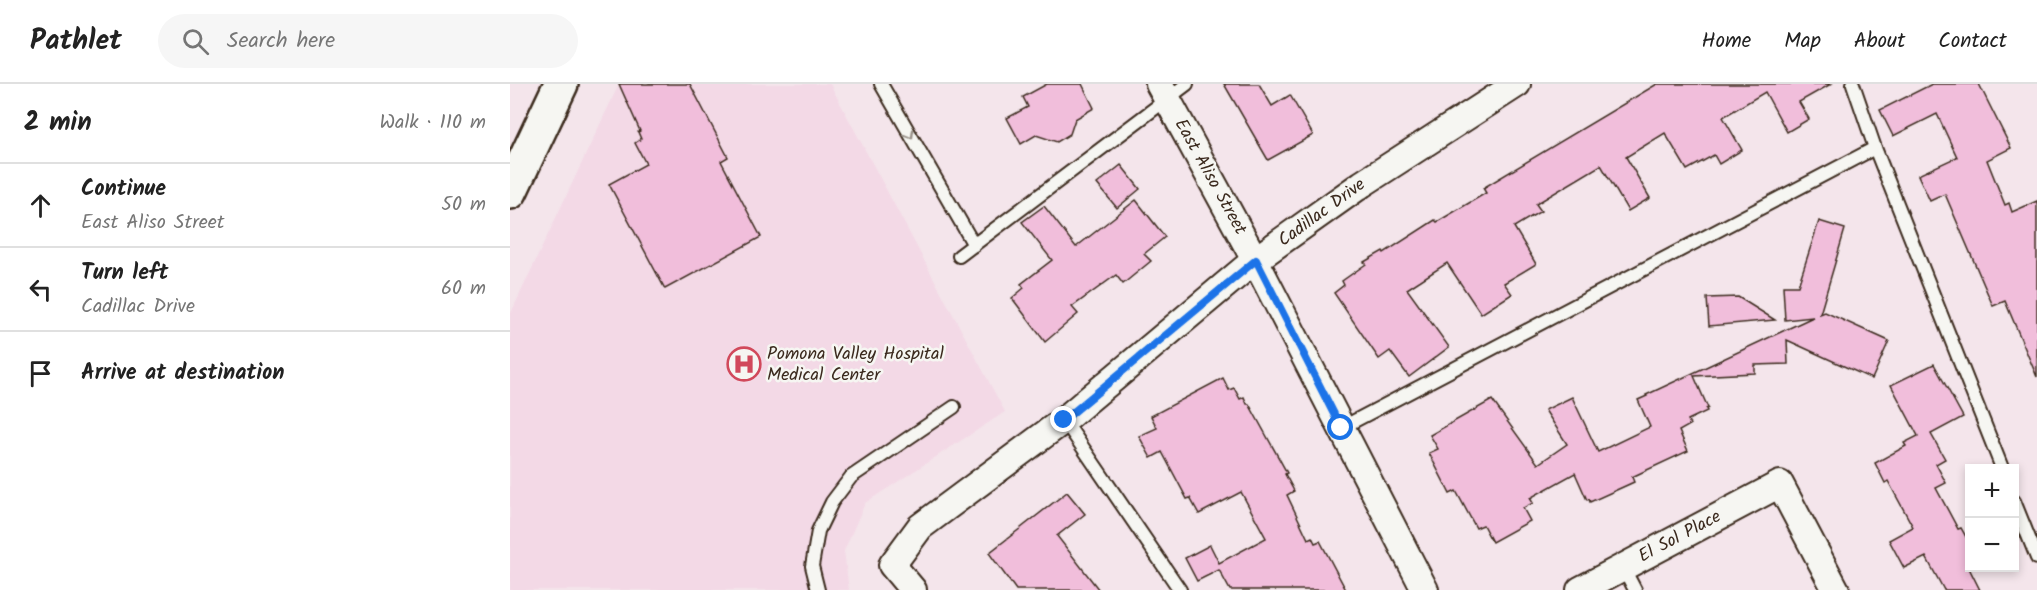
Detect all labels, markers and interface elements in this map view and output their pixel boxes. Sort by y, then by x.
search box [158,14,578,68]
text: Pathlet [30,19,122,64]
text: Search here [227,24,335,59]
icon: search [179,25,212,58]
text: Home [1702,25,1751,58]
text: Map [1784,25,1821,58]
text: About [1854,25,1905,58]
text: Contact [1938,25,2007,58]
text: 2 min [24,102,92,144]
text: Walk · 110 m [379,107,486,139]
street label: East Aliso Street [1166,113,1254,241]
one-way arrow [903,129,915,139]
street label: Cadillac Drive [1272,171,1372,255]
text: Continue [81,172,166,207]
icon: ahead [24,189,57,222]
text: 50 m [441,189,486,221]
text: East Aliso Street [81,207,225,239]
text: Turn left [81,256,168,291]
icon: left [24,273,57,306]
text: 60 m [441,273,486,305]
text: Cadillac Drive [81,291,195,323]
place label: Pomona Valley Hospital Medical Center [767,340,944,390]
hospital icon: Pomona Valley Hospital Medical Center [726,346,762,382]
text: Arrive at destination [81,356,284,391]
icon: arrive [24,357,57,390]
route end [1050,406,1076,432]
route start [1327,414,1353,440]
map controls [1965,464,2019,572]
button: + [1965,464,2019,518]
street label: El Sol Place [1633,503,1727,571]
button: − [1965,518,2019,572]

